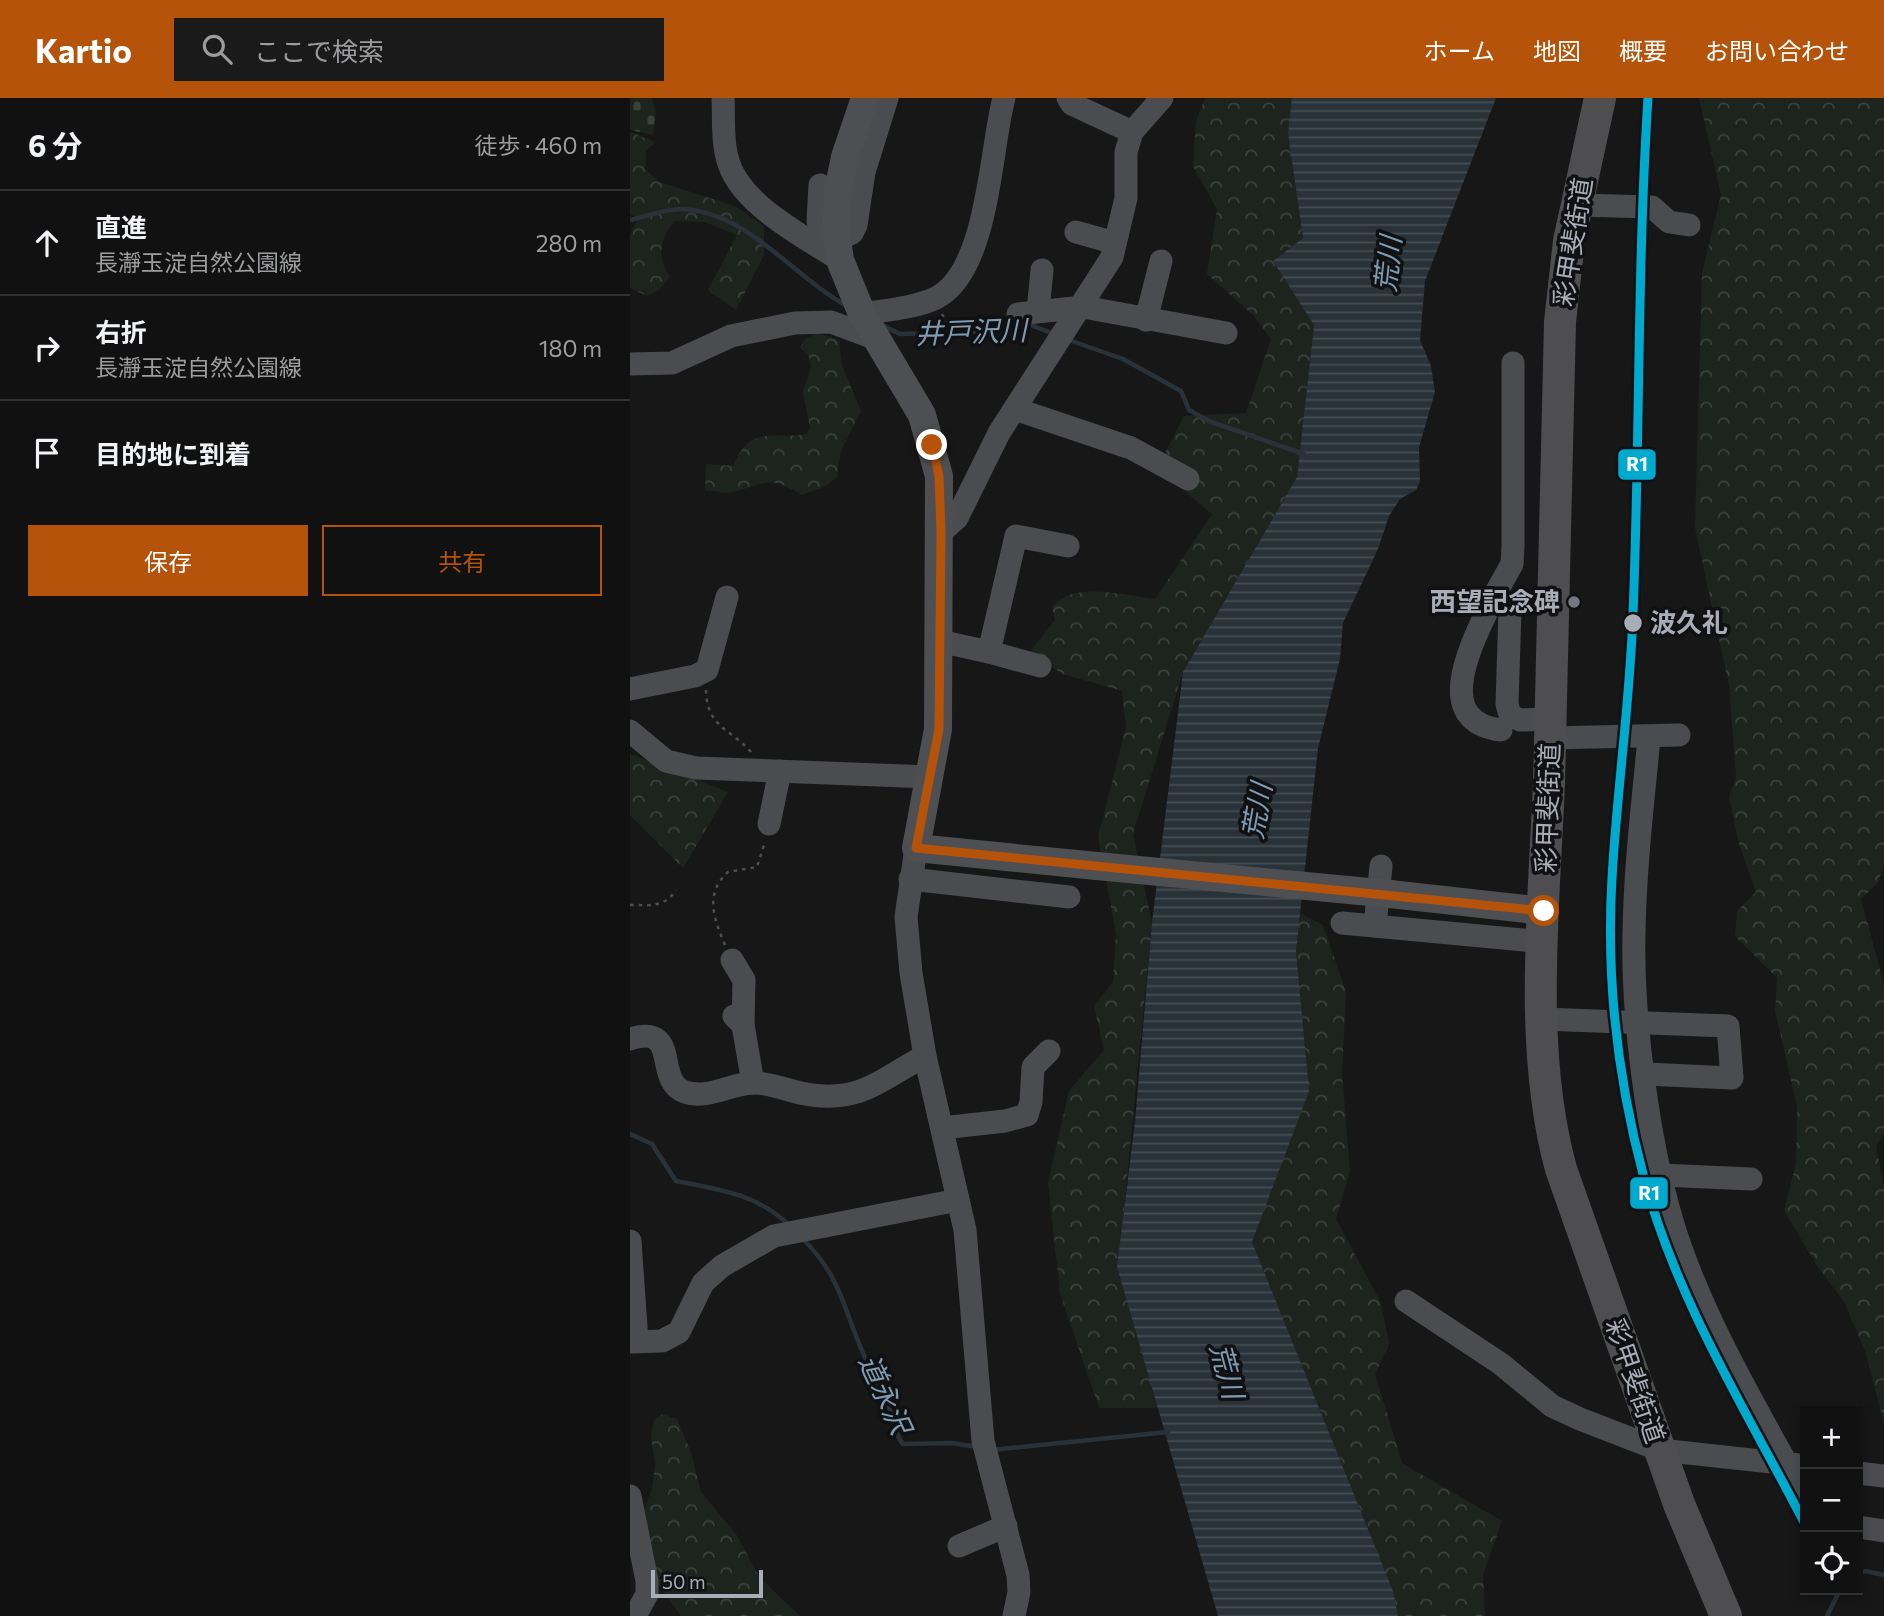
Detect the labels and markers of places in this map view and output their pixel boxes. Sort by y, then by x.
place label: 西望記念碑 [1430,585,1560,616]
marker: 西望記念碑 [1566,594,1582,610]
place label: 波久礼 [1650,606,1728,637]
marker: 波久礼 [1622,612,1644,634]

